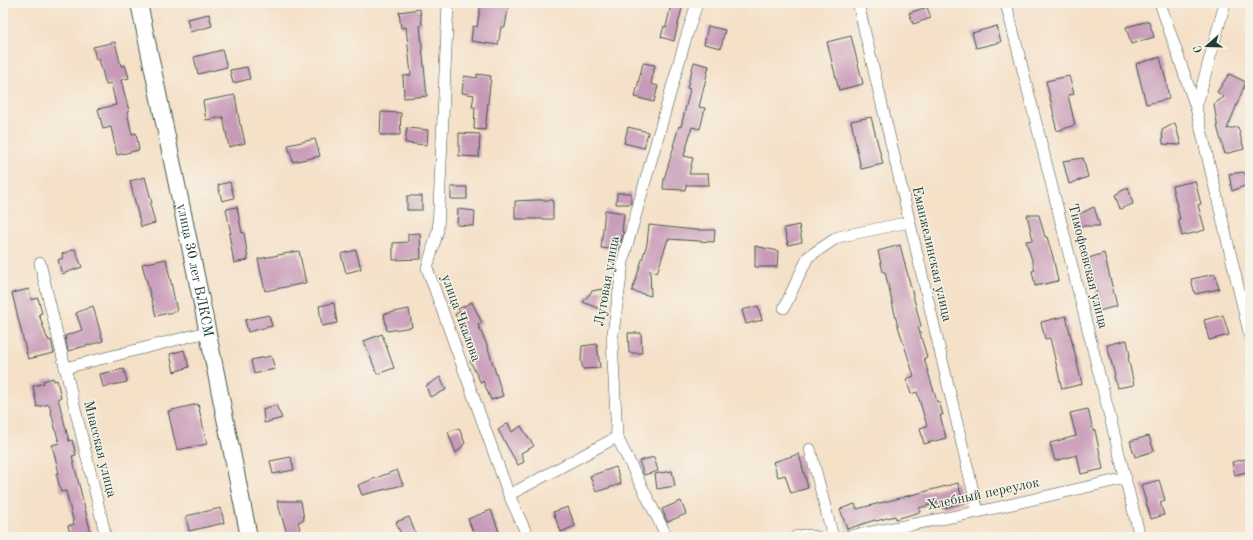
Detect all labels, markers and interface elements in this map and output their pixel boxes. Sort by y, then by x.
north arrow [1187,26,1227,66]
text: С [1193,44,1205,54]
street label: Еманжелинская улица [910,185,954,323]
street label: улица 30 лет ВЛКСМ [174,202,216,338]
street label: Тимофеевская улица [1065,202,1110,330]
street label: Луговая улица [592,235,622,327]
street label: улица Чкалова [439,273,483,363]
street label: Миасская улица [81,399,119,499]
street label: Хлебный переулок [925,475,1041,513]

